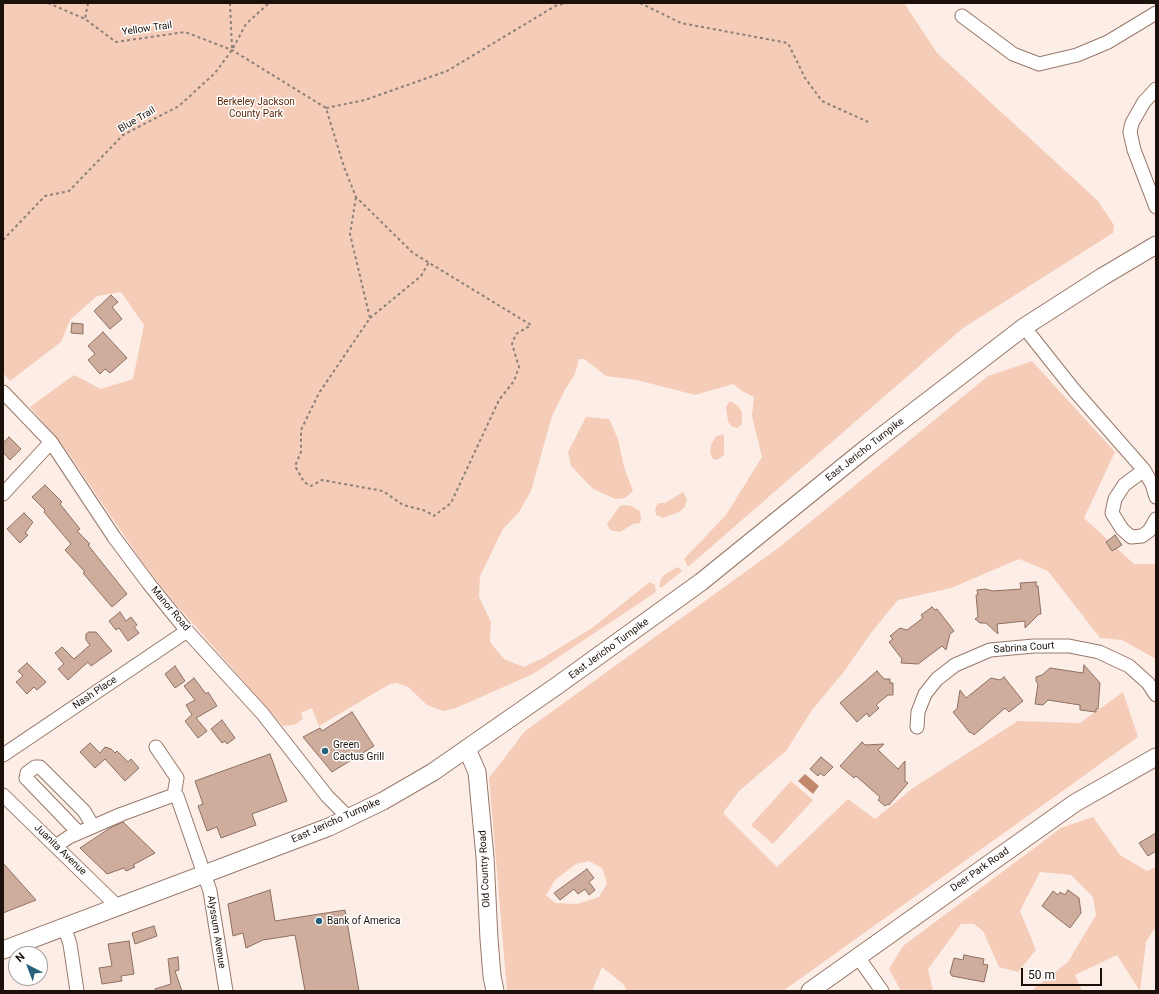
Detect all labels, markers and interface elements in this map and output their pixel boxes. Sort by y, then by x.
street label: Yellow Trail [121,20,173,38]
park label: Berkeley Jackson County Park [217,96,295,120]
street label: Blue Trail [116,105,158,135]
street label: East Jericho Turnpike [824,416,906,484]
street label: Manor Road [148,584,192,634]
street label: East Jericho Turnpike [567,616,651,682]
street label: Sabrina Court [993,640,1055,656]
street label: Nash Place [71,674,119,712]
place label: Green Cactus Grill [333,739,384,762]
marker: Green Cactus Grill [320,746,330,756]
street label: East Jericho Turnpike [290,796,382,846]
street label: Juanita Avenue [31,822,89,878]
street label: Old Country Road [477,830,493,908]
street label: Deer Park Road [948,845,1012,895]
street label: Alyssum Avenue [204,895,228,969]
place label: Bank of America [327,915,400,927]
marker: Bank of America [314,916,324,926]
north arrow [8,946,48,986]
text: N [13,950,28,965]
scale bar [1023,960,1104,986]
text: 50 m [1028,968,1055,982]

